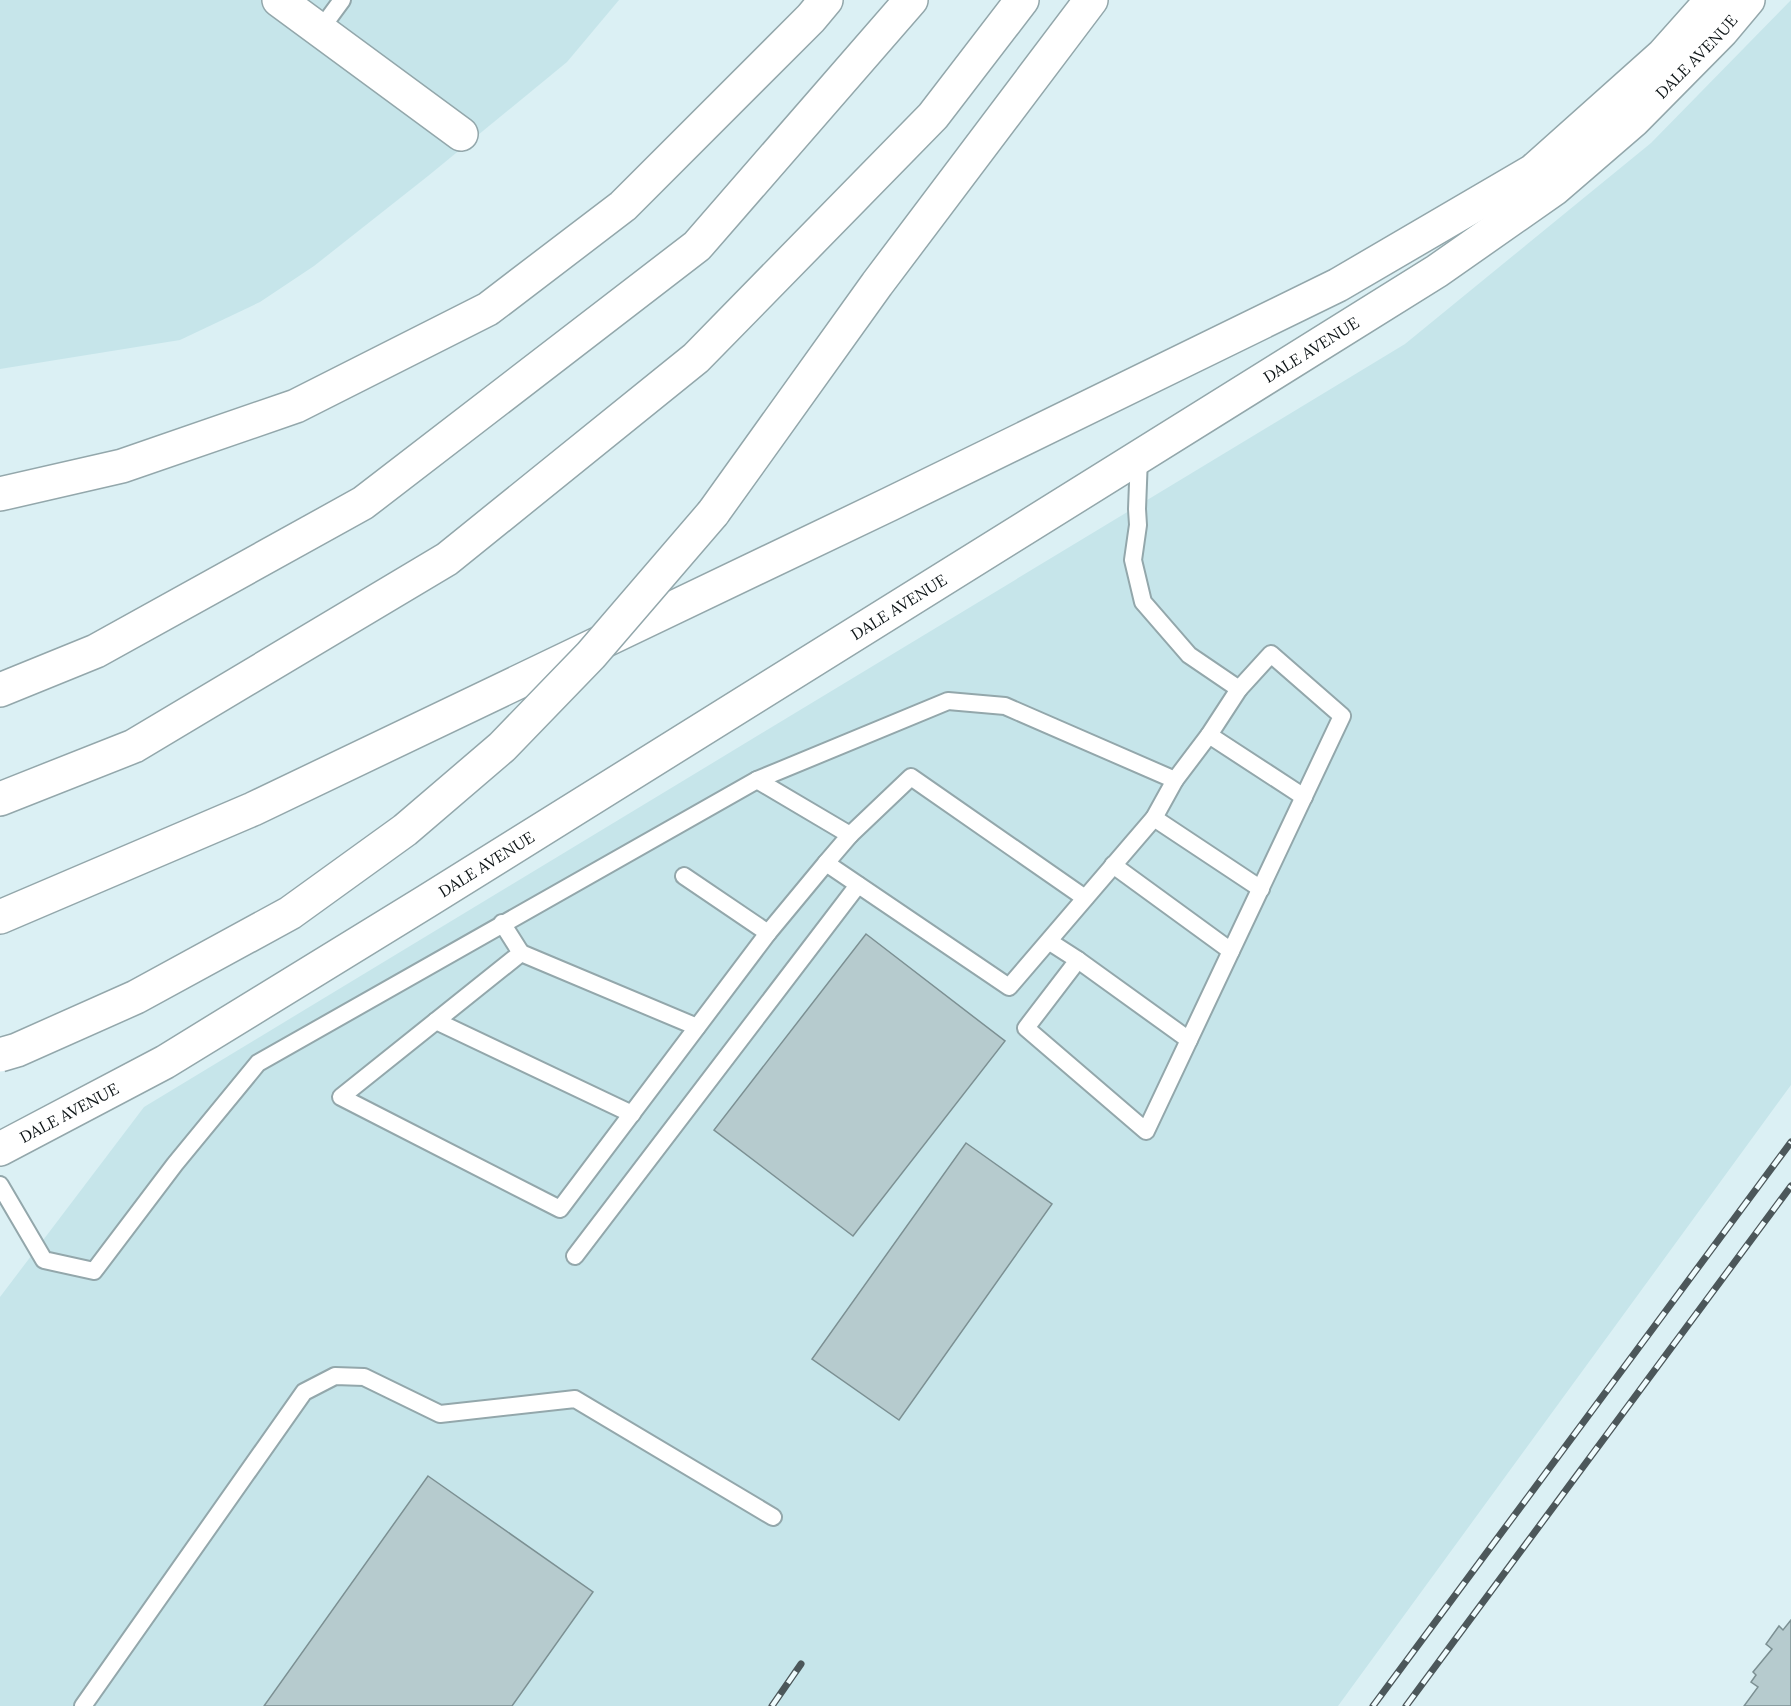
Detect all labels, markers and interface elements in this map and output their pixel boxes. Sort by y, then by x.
street label: DALE AVENUE [1651,10,1742,103]
street label: DALE AVENUE [1259,312,1363,387]
street label: DALE AVENUE [847,569,950,644]
street label: DALE AVENUE [435,827,538,901]
street label: DALE AVENUE [16,1078,122,1147]

